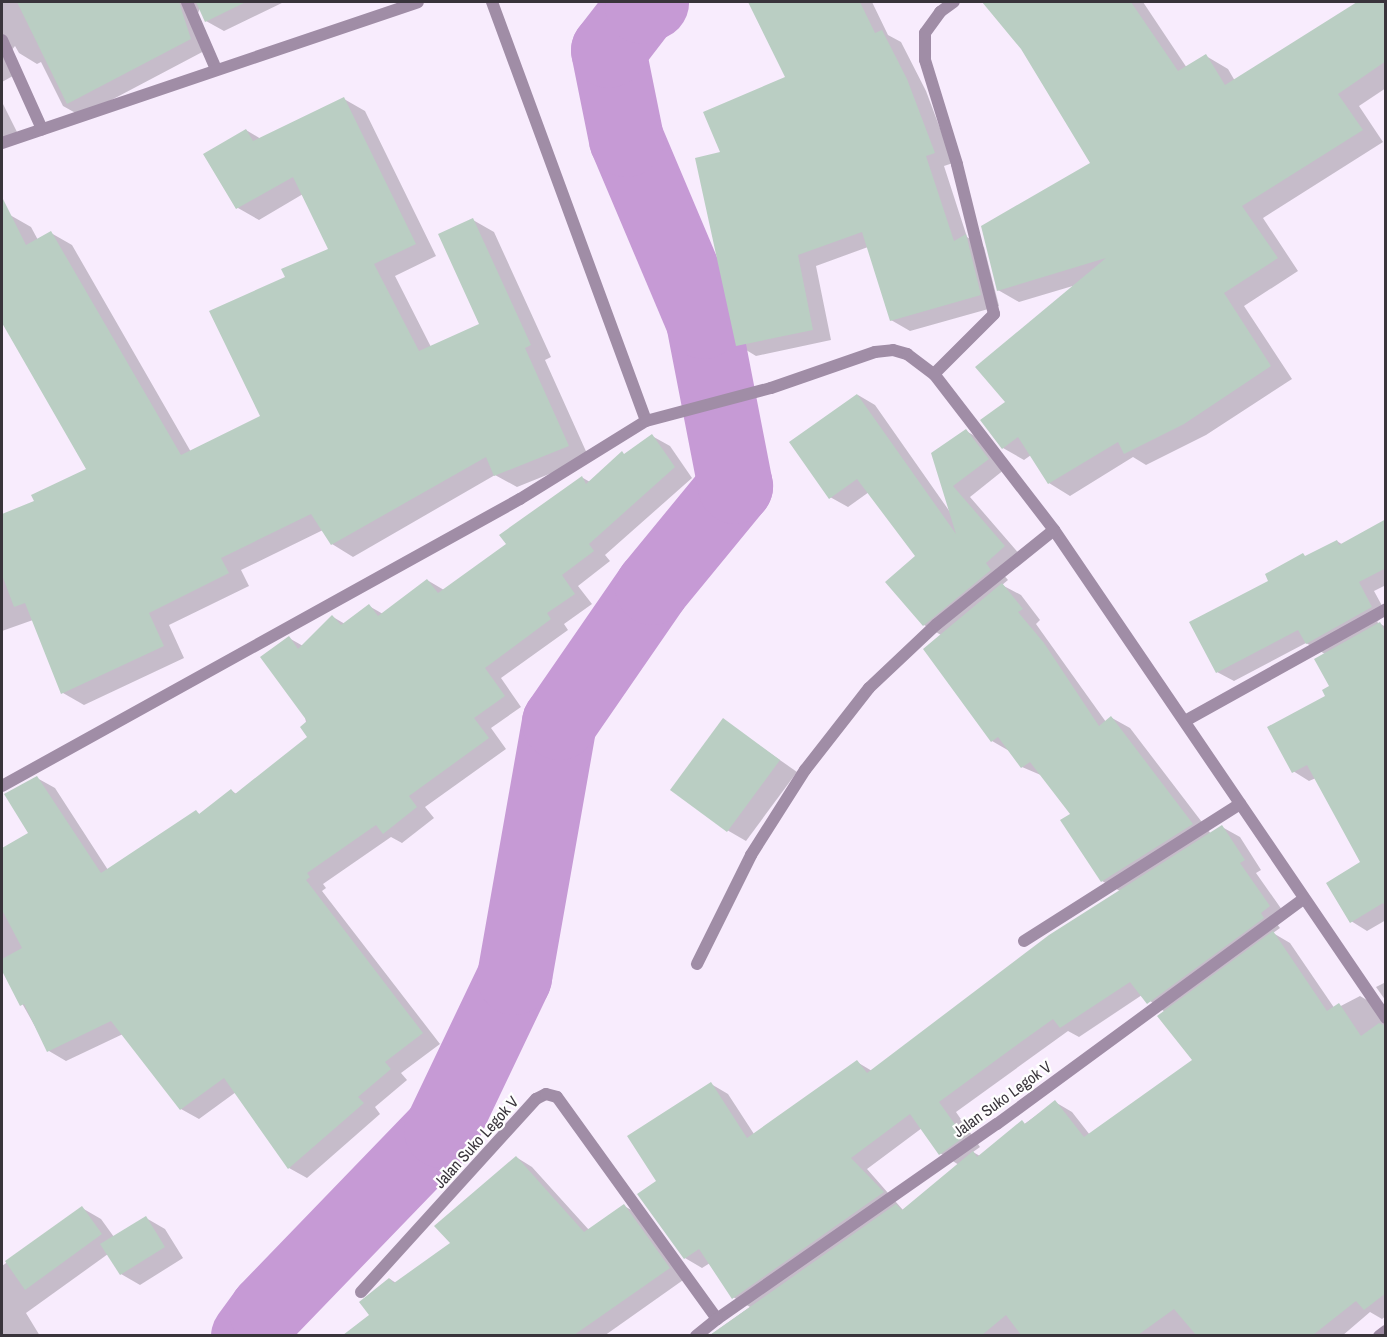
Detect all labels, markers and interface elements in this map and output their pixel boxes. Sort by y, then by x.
street label: Jalan Suko Legok V [949,1057,1055,1141]
street label: Jalan Suko Legok V [430,1092,522,1192]

